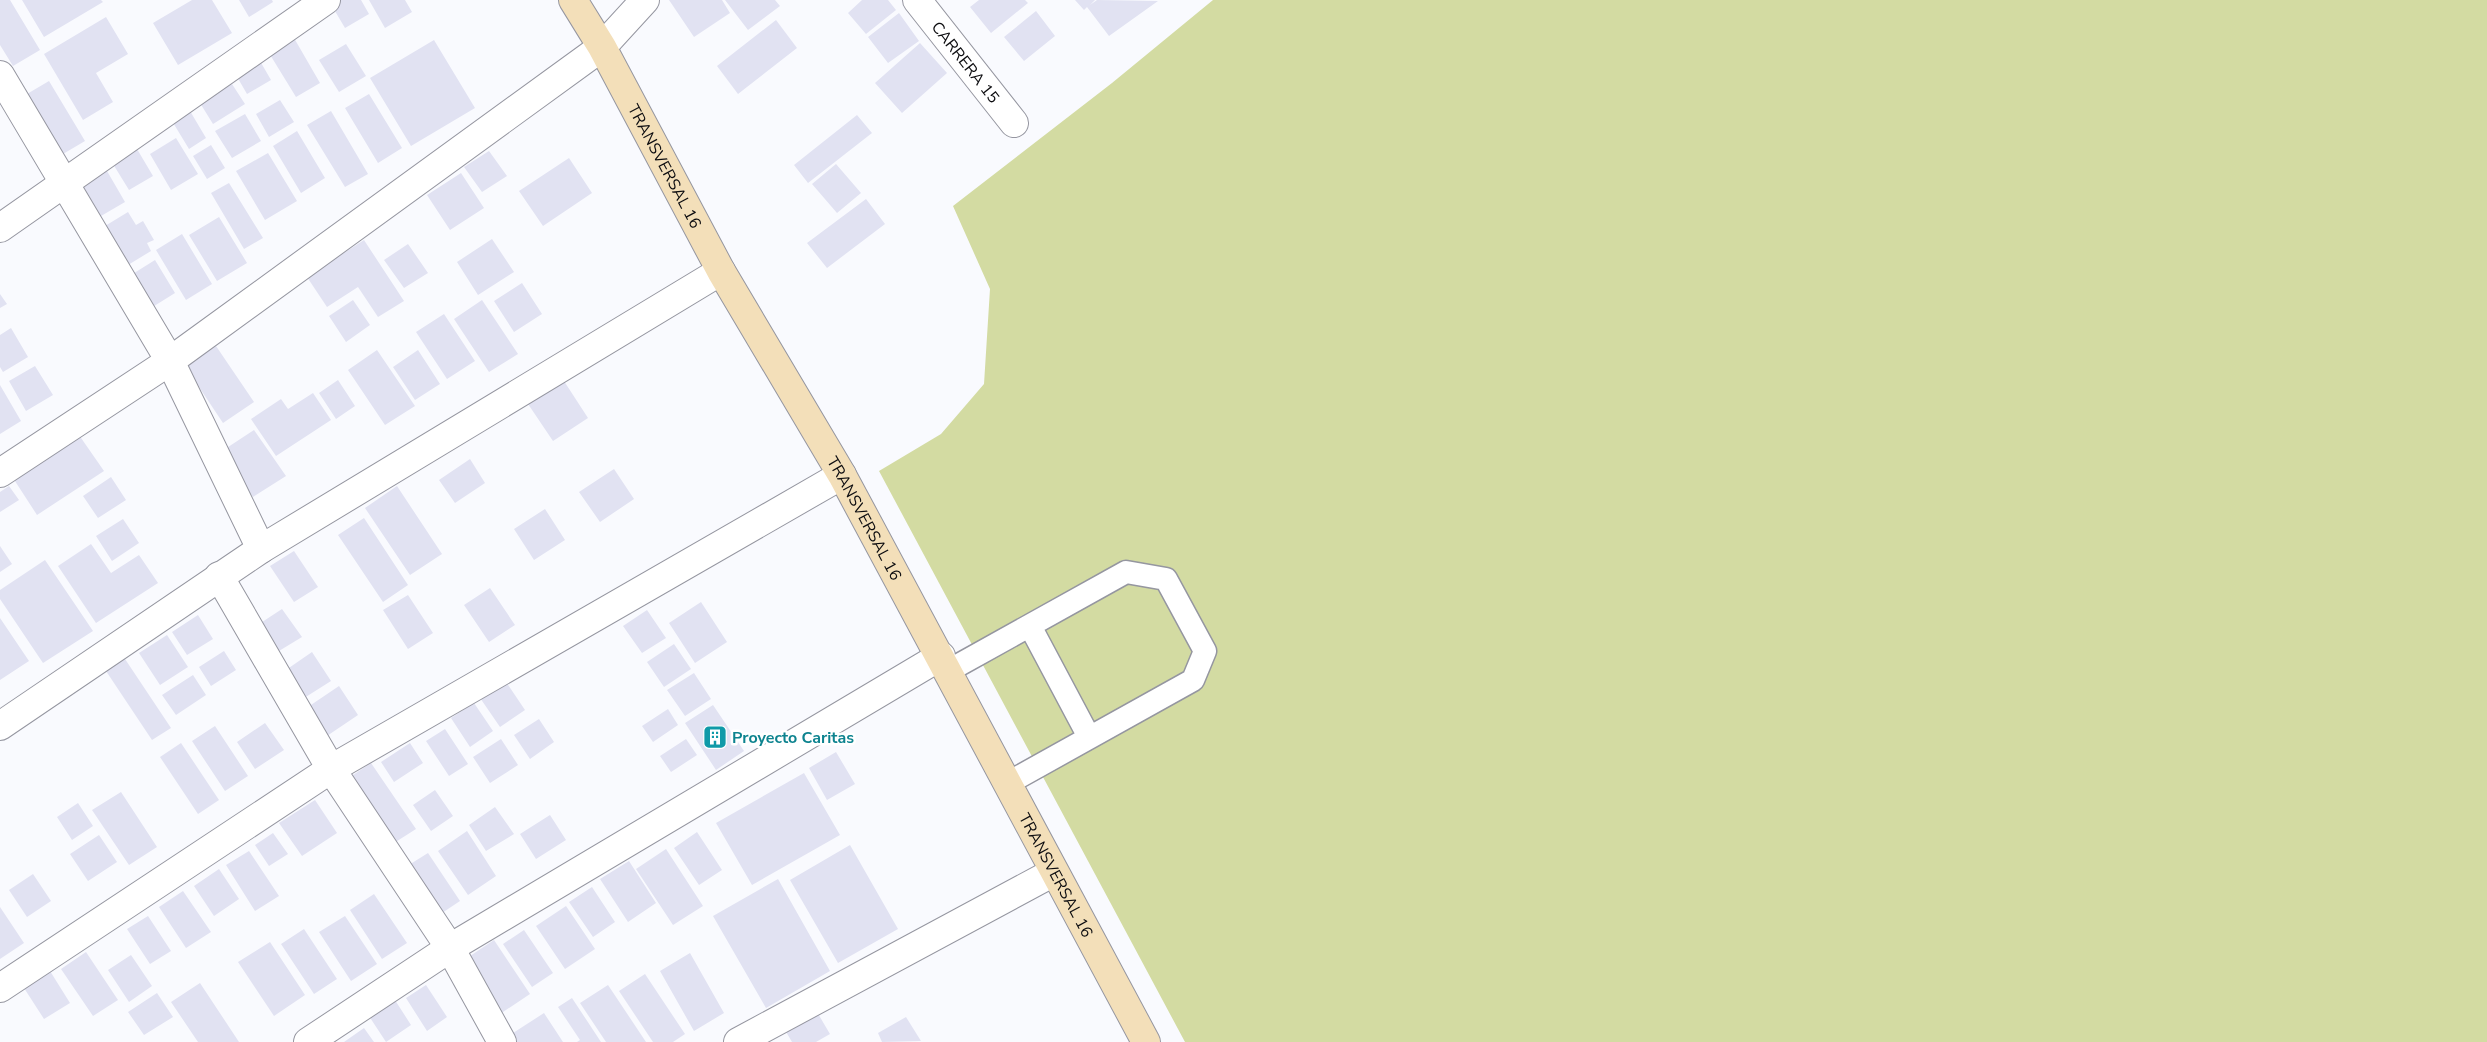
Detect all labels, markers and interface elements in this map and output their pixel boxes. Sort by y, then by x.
street label: CARRERA 15 [926,17,1004,108]
street label: TRANSVERSAL 16 [622,100,706,233]
street label: TRANSVERSAL 16 [821,453,907,585]
building icon: Proyecto Caritas [702,724,728,750]
place label: Proyecto Caritas [732,727,854,749]
street label: TRANSVERSAL 16 [1013,810,1098,942]

